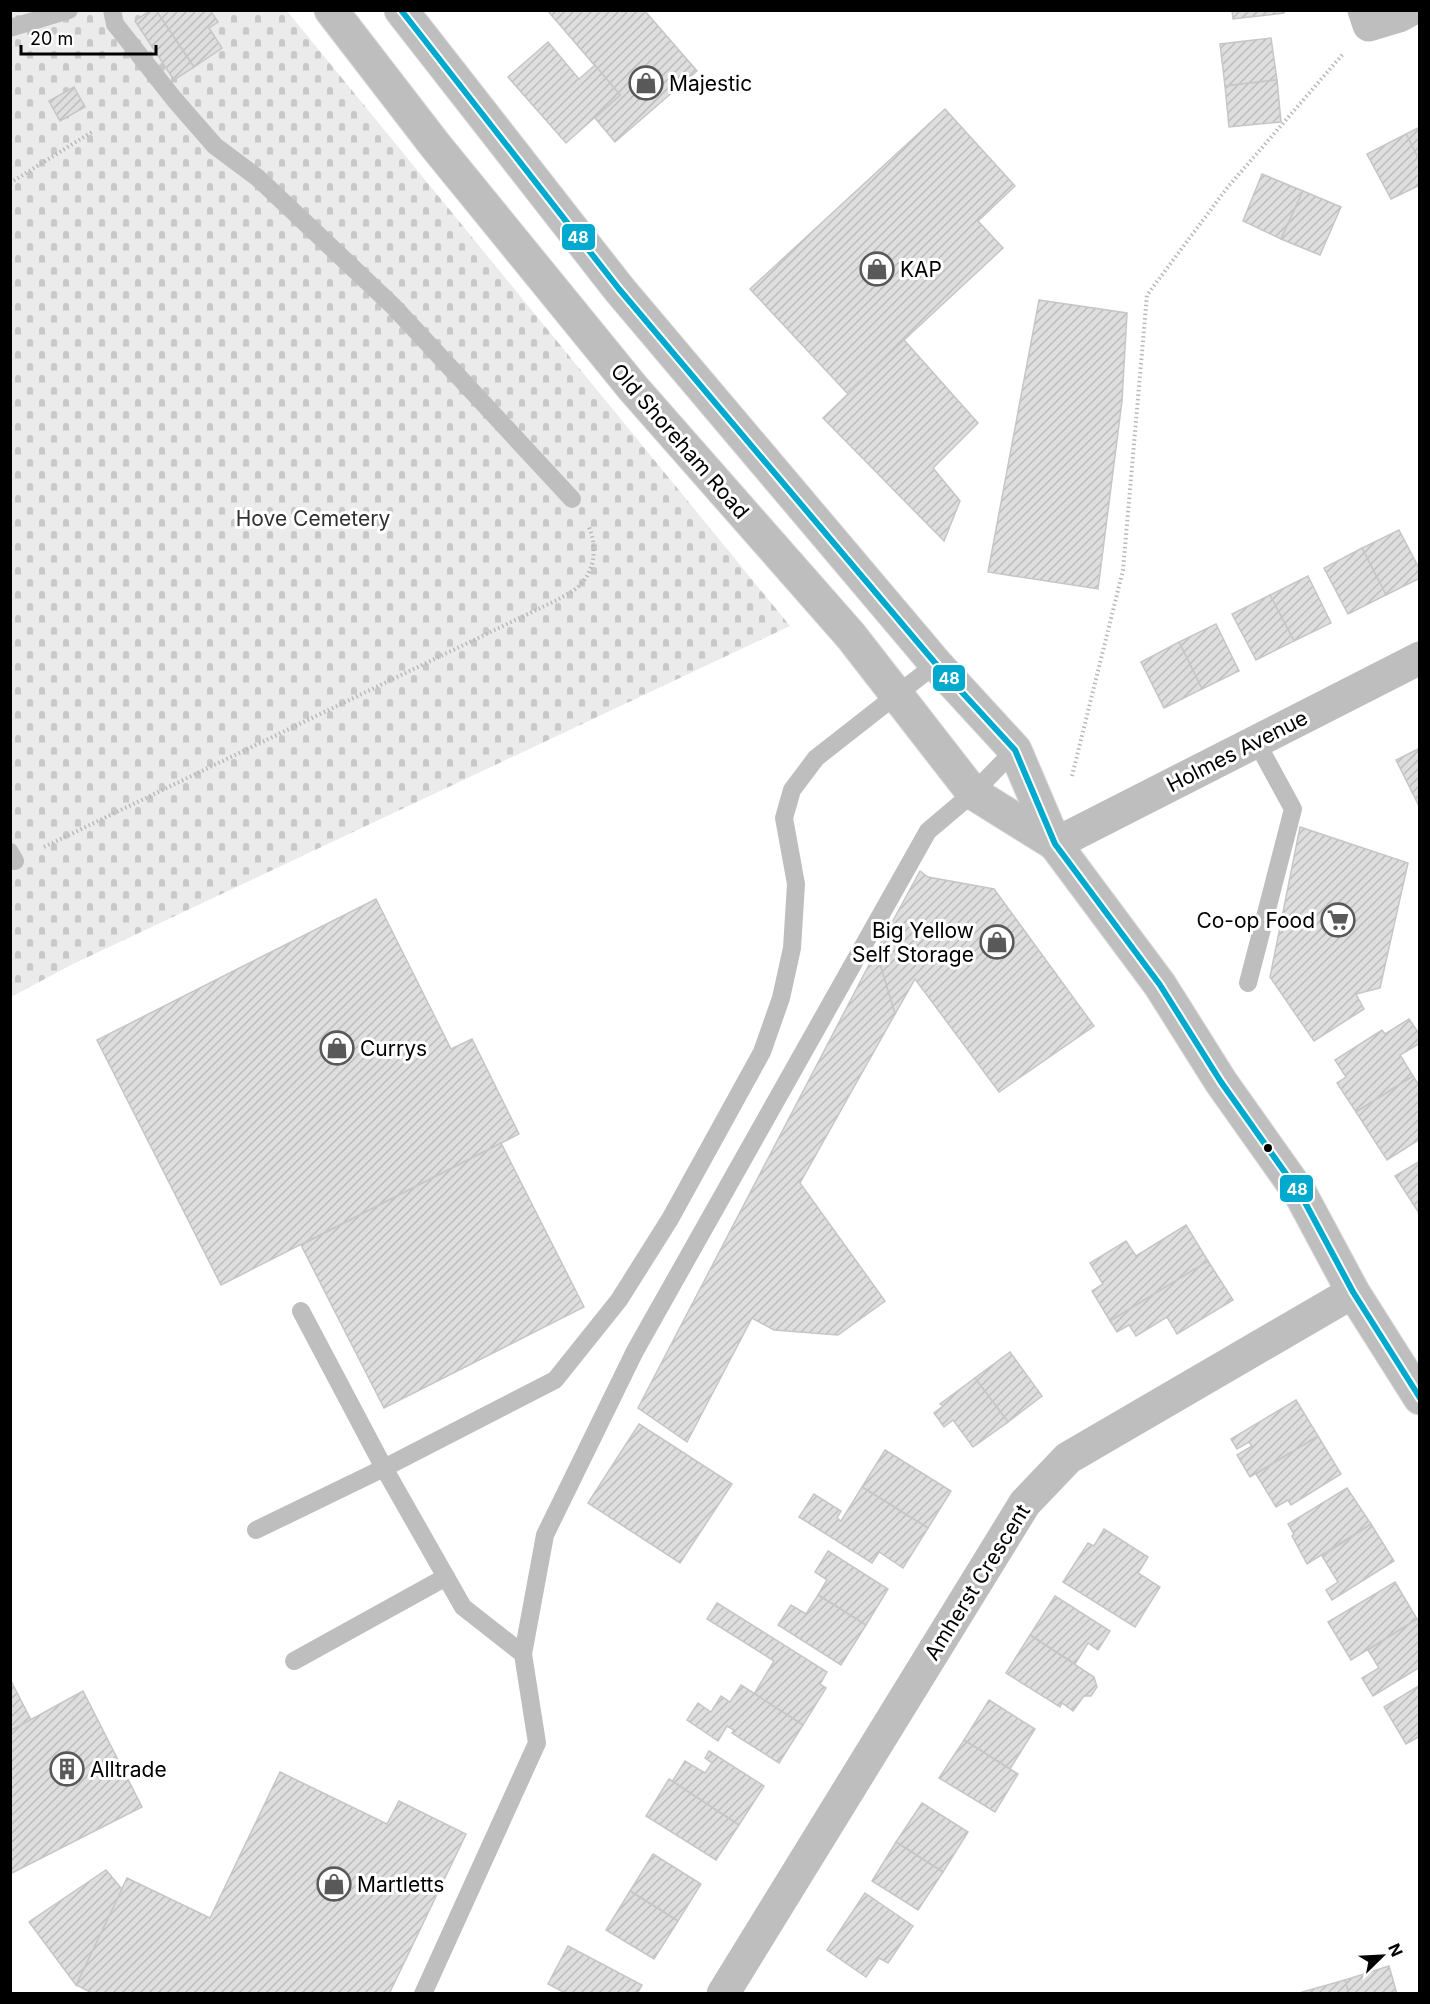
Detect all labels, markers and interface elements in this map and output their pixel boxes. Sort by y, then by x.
scale bar [21,18,156,56]
text: 20 m [30,28,73,49]
shop icon: Majestic [628,65,664,101]
place label: Majestic [669,71,752,96]
line badge: 48 [561,223,596,251]
text: 48 [567,227,589,247]
shop icon: KAP [859,251,895,287]
place label: KAP [900,257,942,282]
street label: Old Shoreham Road [606,358,754,524]
park label: Hove Cemetery [236,506,390,531]
line badge: 48 [932,664,966,692]
text: 48 [938,668,960,688]
street label: Holmes Avenue [1162,705,1312,797]
supermarket icon: Co-op Food [1320,902,1356,938]
place label: Co-op Food [1196,908,1315,933]
place label: Big Yellow Self Storage [852,918,974,967]
shop icon: Big Yellow Self Storage [979,924,1015,960]
shop icon: Currys [319,1030,355,1066]
place label: Currys [360,1036,427,1061]
unlabelled marker [1262,1142,1274,1154]
line badge: 48 [1279,1174,1314,1203]
text: 48 [1286,1179,1308,1199]
street label: Amherst Crescent [919,1499,1035,1665]
building icon: Alltrade [49,1751,85,1787]
place label: Alltrade [90,1757,167,1782]
shop icon: Martletts [316,1866,352,1902]
place label: Martletts [357,1872,444,1897]
north arrow [1352,1926,1412,1986]
text: N [1384,1940,1407,1960]

